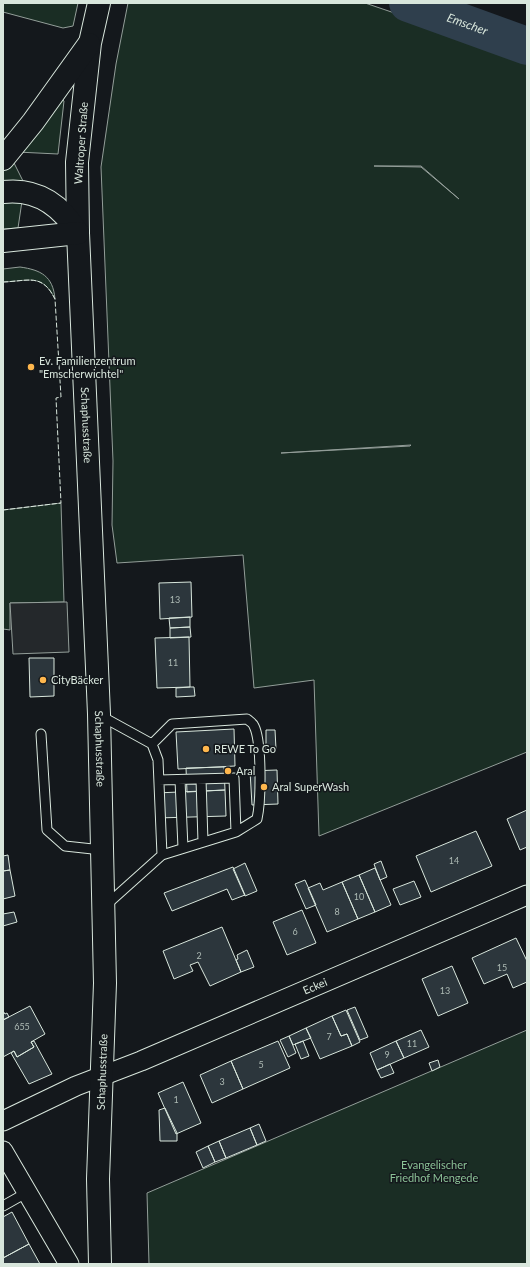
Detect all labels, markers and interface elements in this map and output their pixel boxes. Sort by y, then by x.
water label: Emscher [445,10,491,38]
street label: Waltroper Straße [71,101,90,185]
place label: Ev. Familienzentrum "Emscherwichtel" [39,354,135,380]
marker: Ev. Familienzentrum "Emscherwichtel" [26,362,36,372]
street label: Schaphusstraße [79,387,95,464]
house number: 13 [170,594,180,605]
house number: 11 [168,657,178,668]
place label: CityBäcker [51,673,103,686]
marker: CityBäcker [38,675,48,685]
street label: Schaphusstraße [93,710,108,787]
place label: REWE To Go [214,742,276,755]
marker: REWE To Go [201,744,211,754]
place label: Aral [236,764,255,777]
marker: Aral [223,766,233,776]
place label: Aral SuperWash [272,780,349,793]
marker: Aral SuperWash [259,782,269,792]
house number: 14 [449,855,459,866]
house number: 10 [354,891,364,902]
house number: 8 [334,906,340,917]
house number: 6 [292,926,298,937]
house number: 2 [196,950,202,961]
house number: 15 [497,962,507,973]
street label: Eckei [301,975,329,997]
house number: 13 [440,985,450,996]
house number: 655 [14,1021,30,1032]
house number: 7 [326,1031,332,1042]
street label: Schaphusstraße [94,1033,109,1110]
house number: 11 [407,1038,417,1049]
house number: 9 [384,1049,390,1060]
house number: 5 [258,1059,264,1070]
house number: 3 [219,1076,225,1087]
house number: 1 [173,1094,179,1105]
park label: Evangelischer Friedhof Mengede [390,1158,478,1184]

